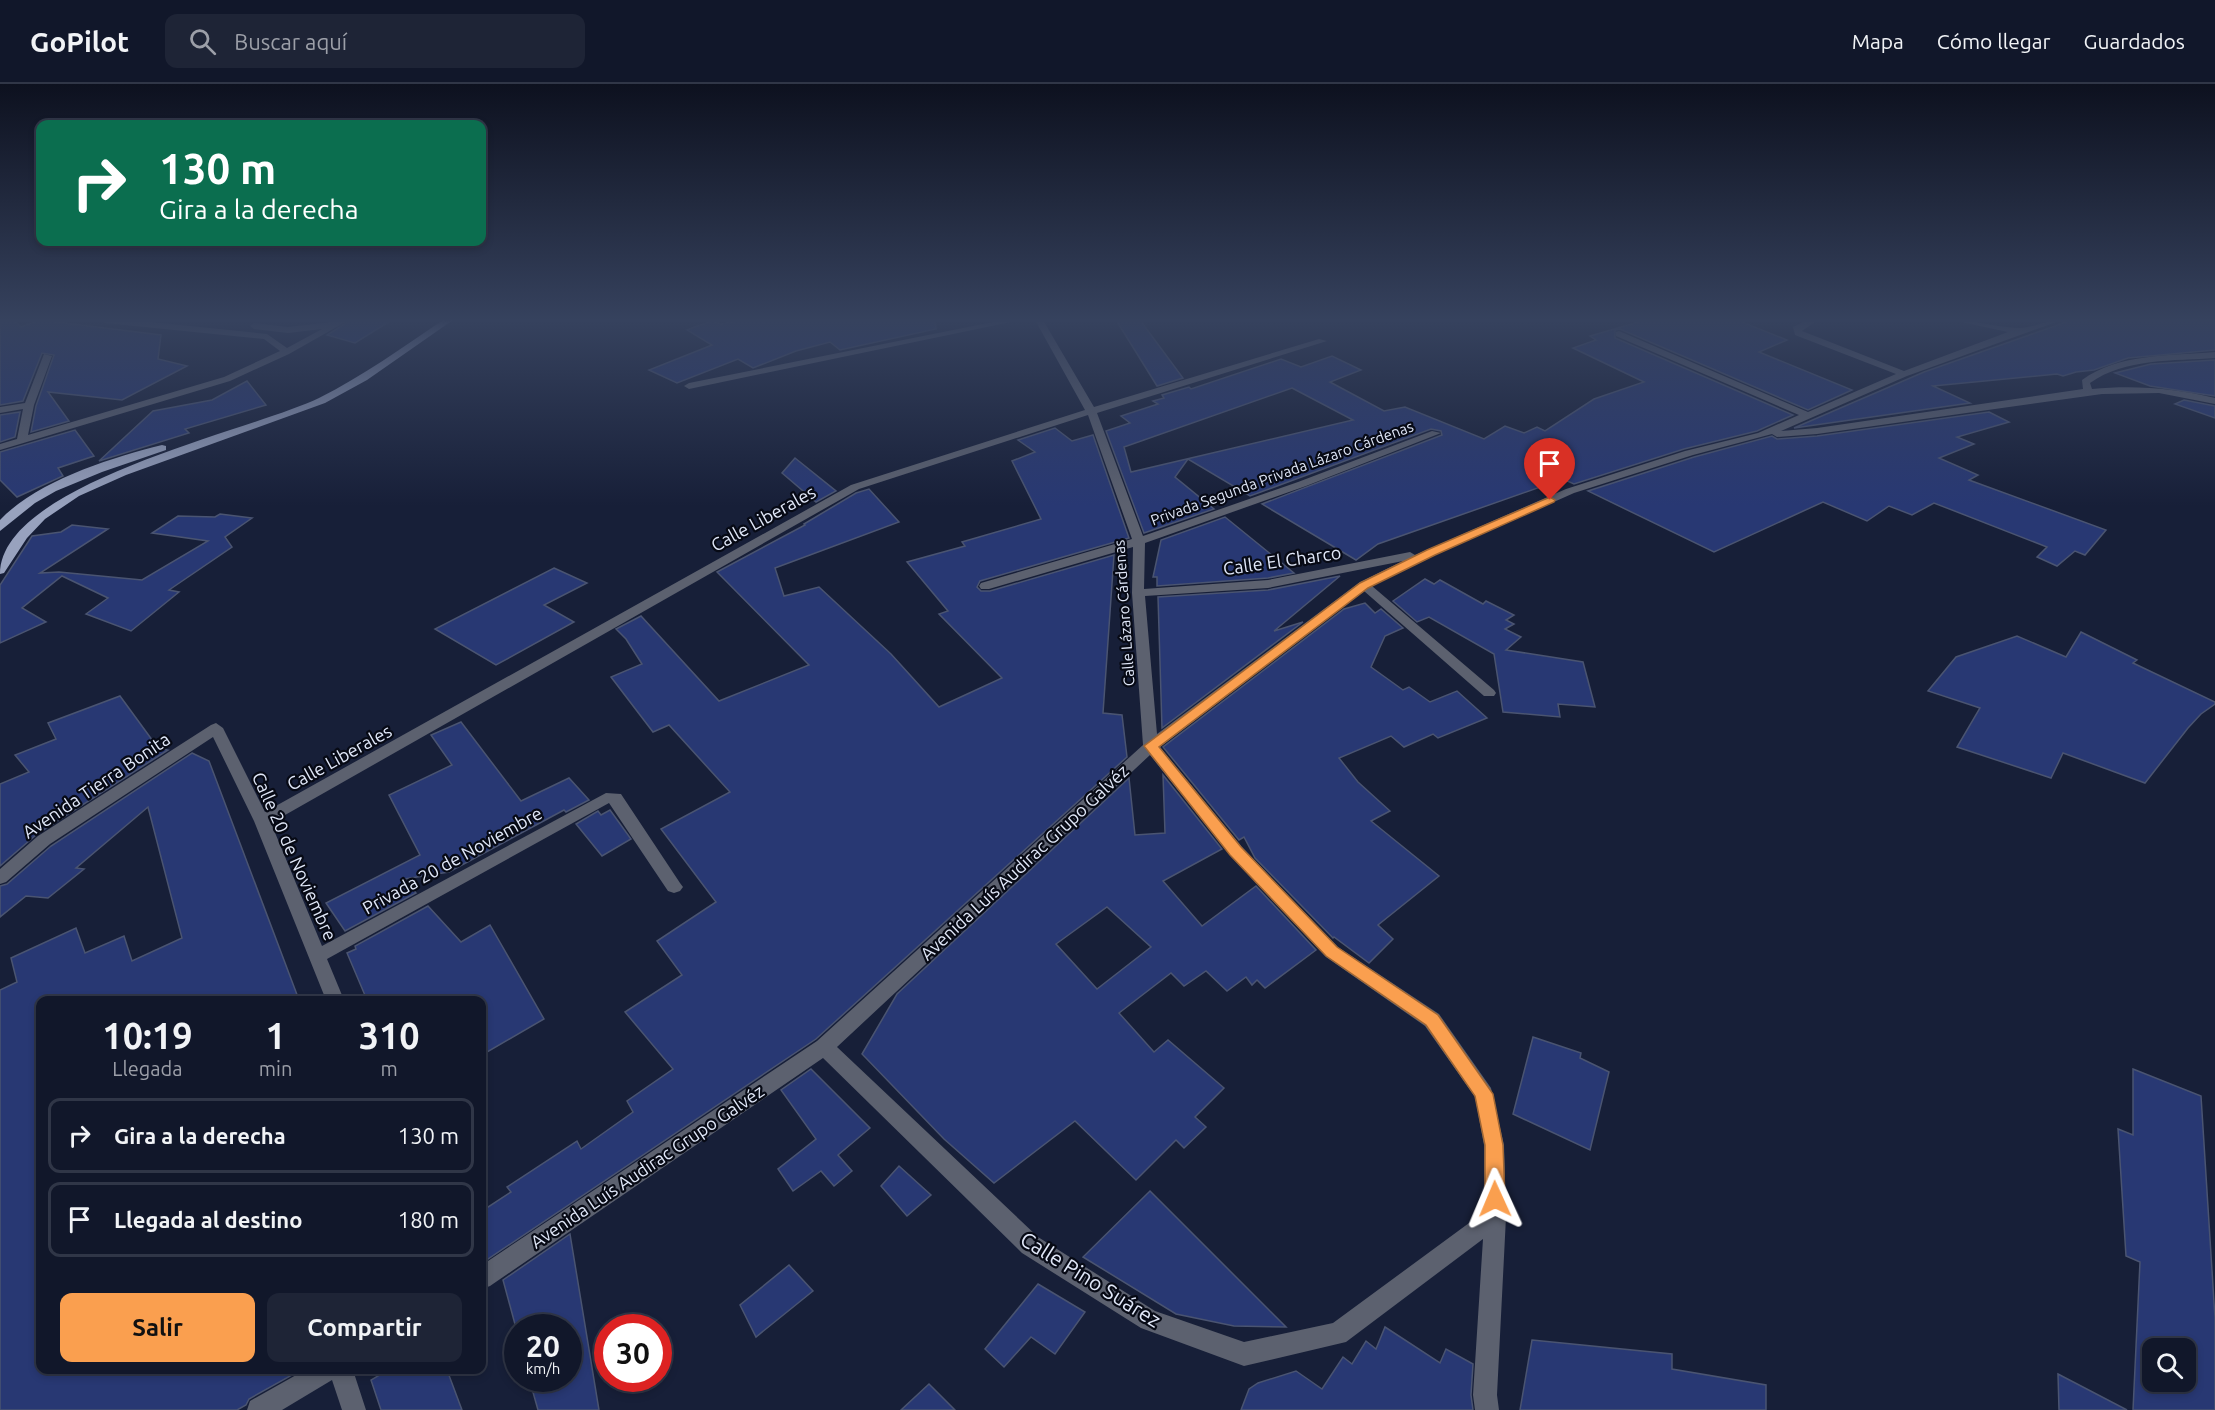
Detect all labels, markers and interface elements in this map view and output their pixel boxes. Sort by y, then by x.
search box [165,14,585,68]
icon: search [186,25,219,58]
text: GoPilot [30,26,129,57]
text: Buscar aquí [234,29,347,54]
text: Mapa [1852,29,1904,53]
text: Cómo llegar [1937,29,2051,53]
text: Guardados [2084,29,2185,53]
icon: right [60,144,138,222]
text: 130 m [159,145,276,192]
text: Gira a la derecha [159,194,359,224]
street label: Privada Segunda Privada Lázaro Cárdenas [1148,417,1416,529]
pin [1524,438,1575,500]
icon: arrive [1533,447,1566,480]
street label: Calle Liberales [707,481,819,555]
street label: Calle Lázaro Cárdenas [1110,539,1138,687]
street label: Calle El Charco [1222,542,1342,578]
street label: Calle Liberales [283,720,395,794]
street label: Avenida Tierra Bonita [19,728,173,842]
street label: Avenida Luís Audirac Grupo Galvéz [916,760,1132,964]
street label: Calle 20 de Noviembre [249,769,341,943]
street label: Privada 20 de Noviembre [359,802,545,918]
text: 10:19 [102,1015,192,1056]
text: 1 [265,1015,286,1056]
text: 310 [359,1015,420,1056]
text: Llegada [112,1057,183,1080]
text: min [259,1057,292,1080]
text: m [381,1057,398,1080]
street label: Avenida Luís Audirac Grupo Galvéz [527,1080,767,1252]
icon: right [63,1119,96,1152]
text: Gira a la derecha [114,1123,286,1148]
text: 130 m [398,1123,459,1148]
position arrow [1463,1167,1527,1231]
icon: arrive [63,1203,96,1236]
text: Llegada al destino [114,1207,302,1232]
text: 180 m [398,1207,459,1232]
street label: Calle Pino Suárez [1016,1226,1166,1332]
button: Salir [60,1293,255,1362]
button: Compartir [267,1293,462,1362]
speed limit sign: 30 [594,1314,672,1392]
text: 20 [526,1329,560,1363]
map controls [2142,1338,2196,1392]
button: search [2142,1338,2196,1392]
text: km/h [526,1360,560,1377]

